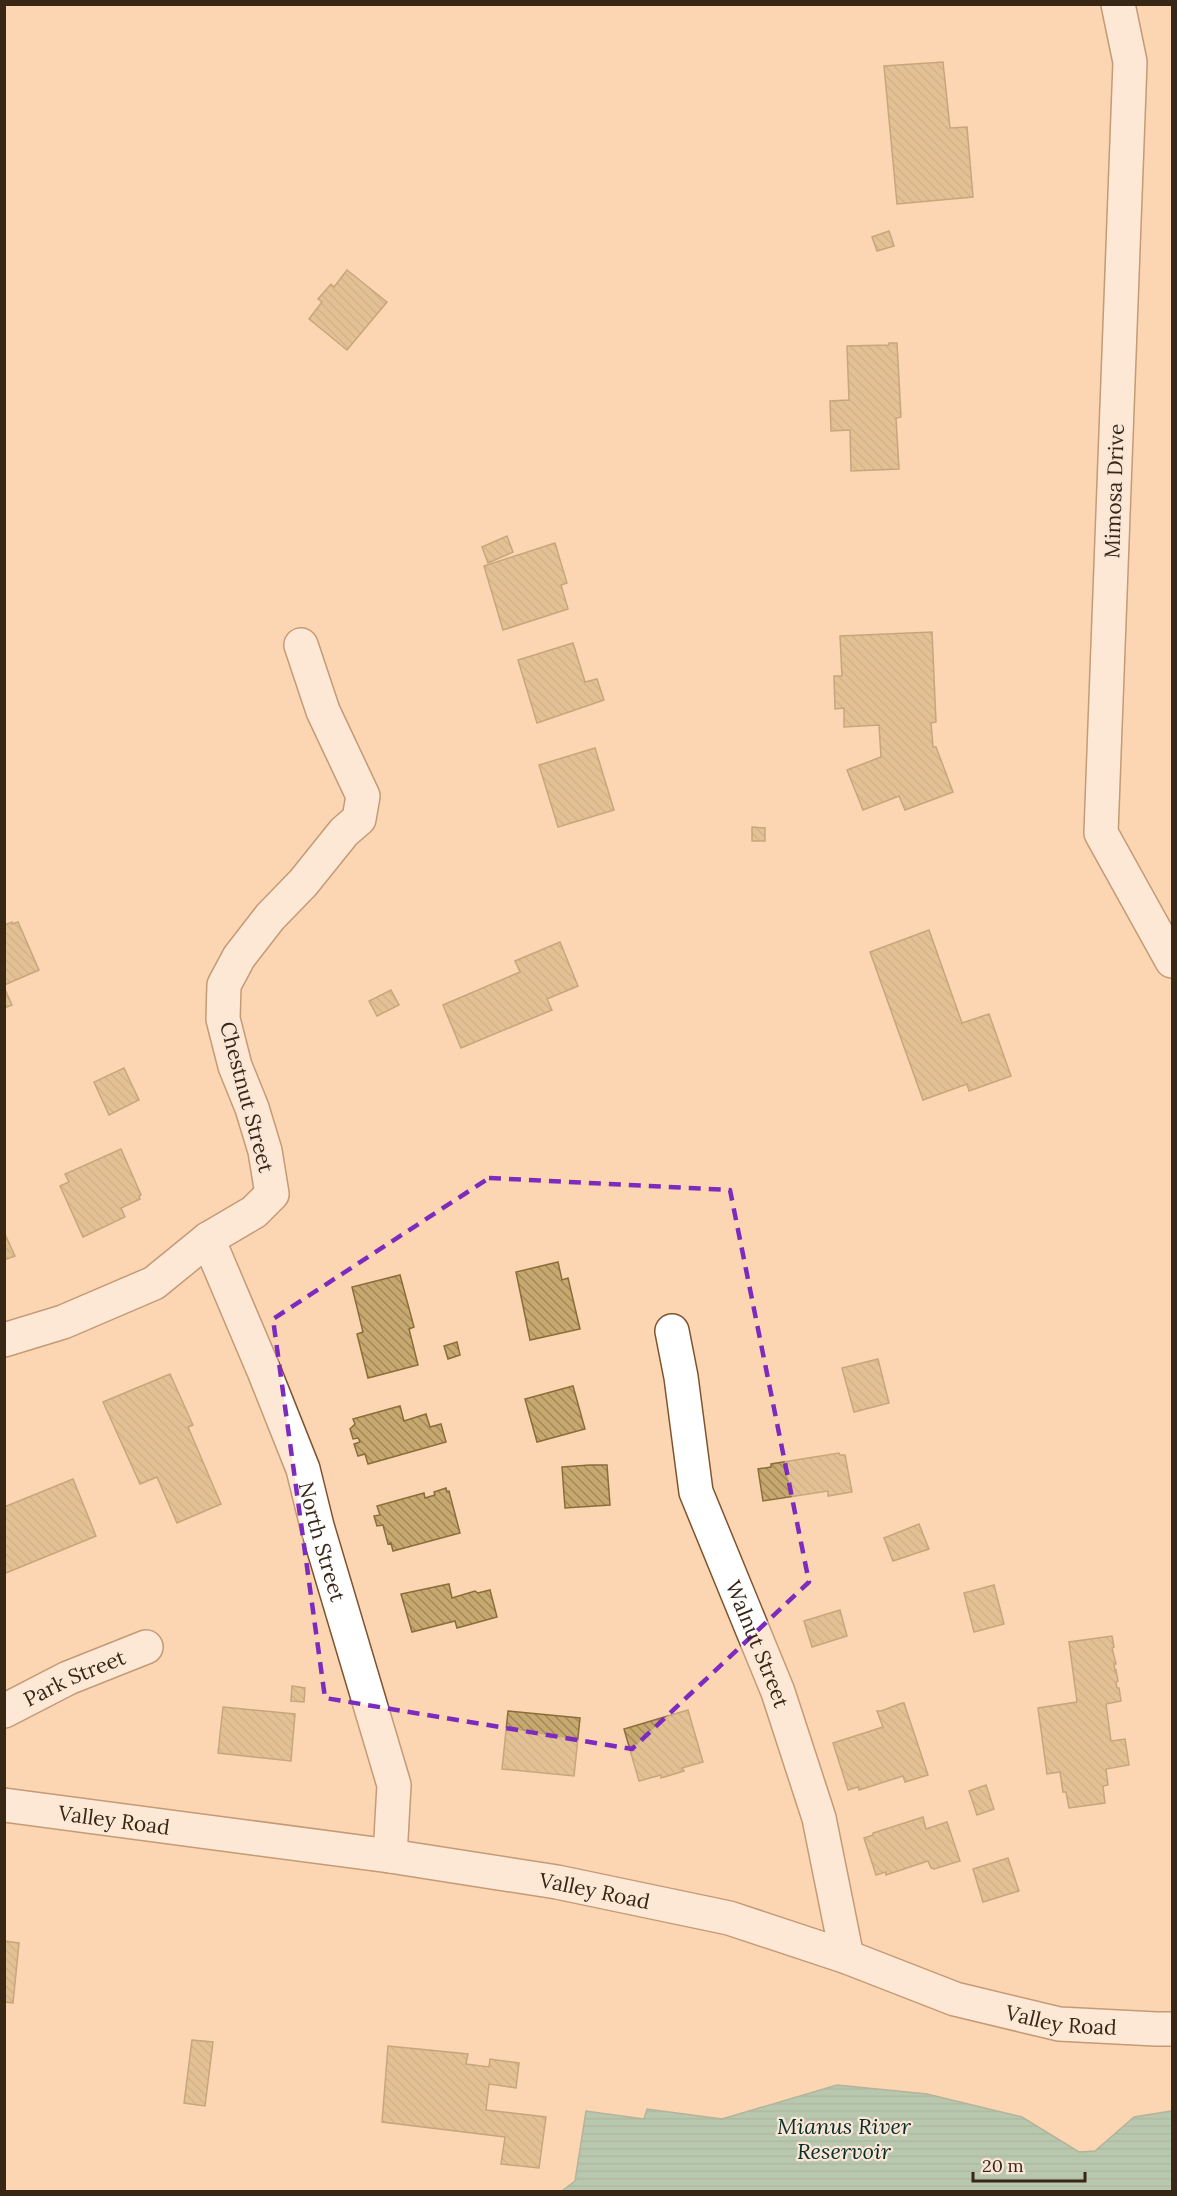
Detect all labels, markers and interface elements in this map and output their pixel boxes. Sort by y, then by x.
street label: Mimosa Drive [1098,423,1130,559]
street label: Chestnut Street [214,1019,280,1176]
street label: North Street [293,1479,352,1605]
street label: Walnut Street [720,1576,796,1712]
street label: Park Street [19,1643,130,1712]
street label: Valley Road [56,1799,171,1840]
street label: Valley Road [537,1866,652,1915]
street label: Valley Road [1002,1998,1117,2040]
water label: Mianus River Reservoir [777,2112,912,2165]
scale bar [973,2145,1086,2183]
text: 20 m [982,2154,1024,2177]

